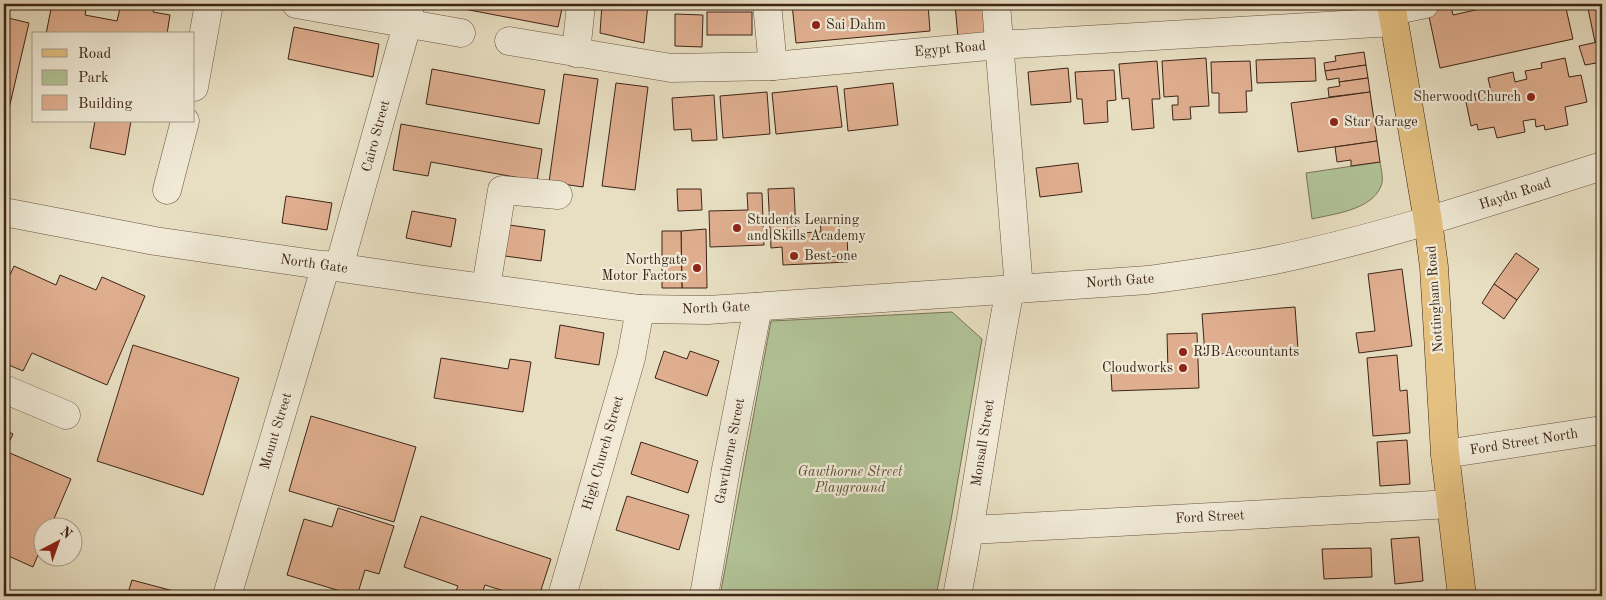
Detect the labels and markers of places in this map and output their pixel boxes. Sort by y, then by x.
place label: Sai Dahm [826,18,886,32]
marker: Sai Dahm [810,19,822,31]
place label: Sherwood Church [1413,90,1521,104]
marker: Sherwood Church [1525,91,1537,103]
place label: Star Garage [1344,115,1418,129]
marker: Star Garage [1328,116,1340,128]
place label: Students Learning and Skills Academy [747,213,867,243]
marker: Students Learning and Skills Academy [731,222,743,234]
place label: Best-one [804,249,857,263]
marker: Best-one [788,250,800,262]
place label: Northgate Motor Factors [602,253,687,283]
marker: Northgate Motor Factors [691,262,703,274]
place label: RJB Accountants [1193,345,1299,359]
marker: RJB Accountants [1177,346,1189,358]
place label: Cloudworks [1102,361,1173,375]
marker: Cloudworks [1177,362,1189,374]

